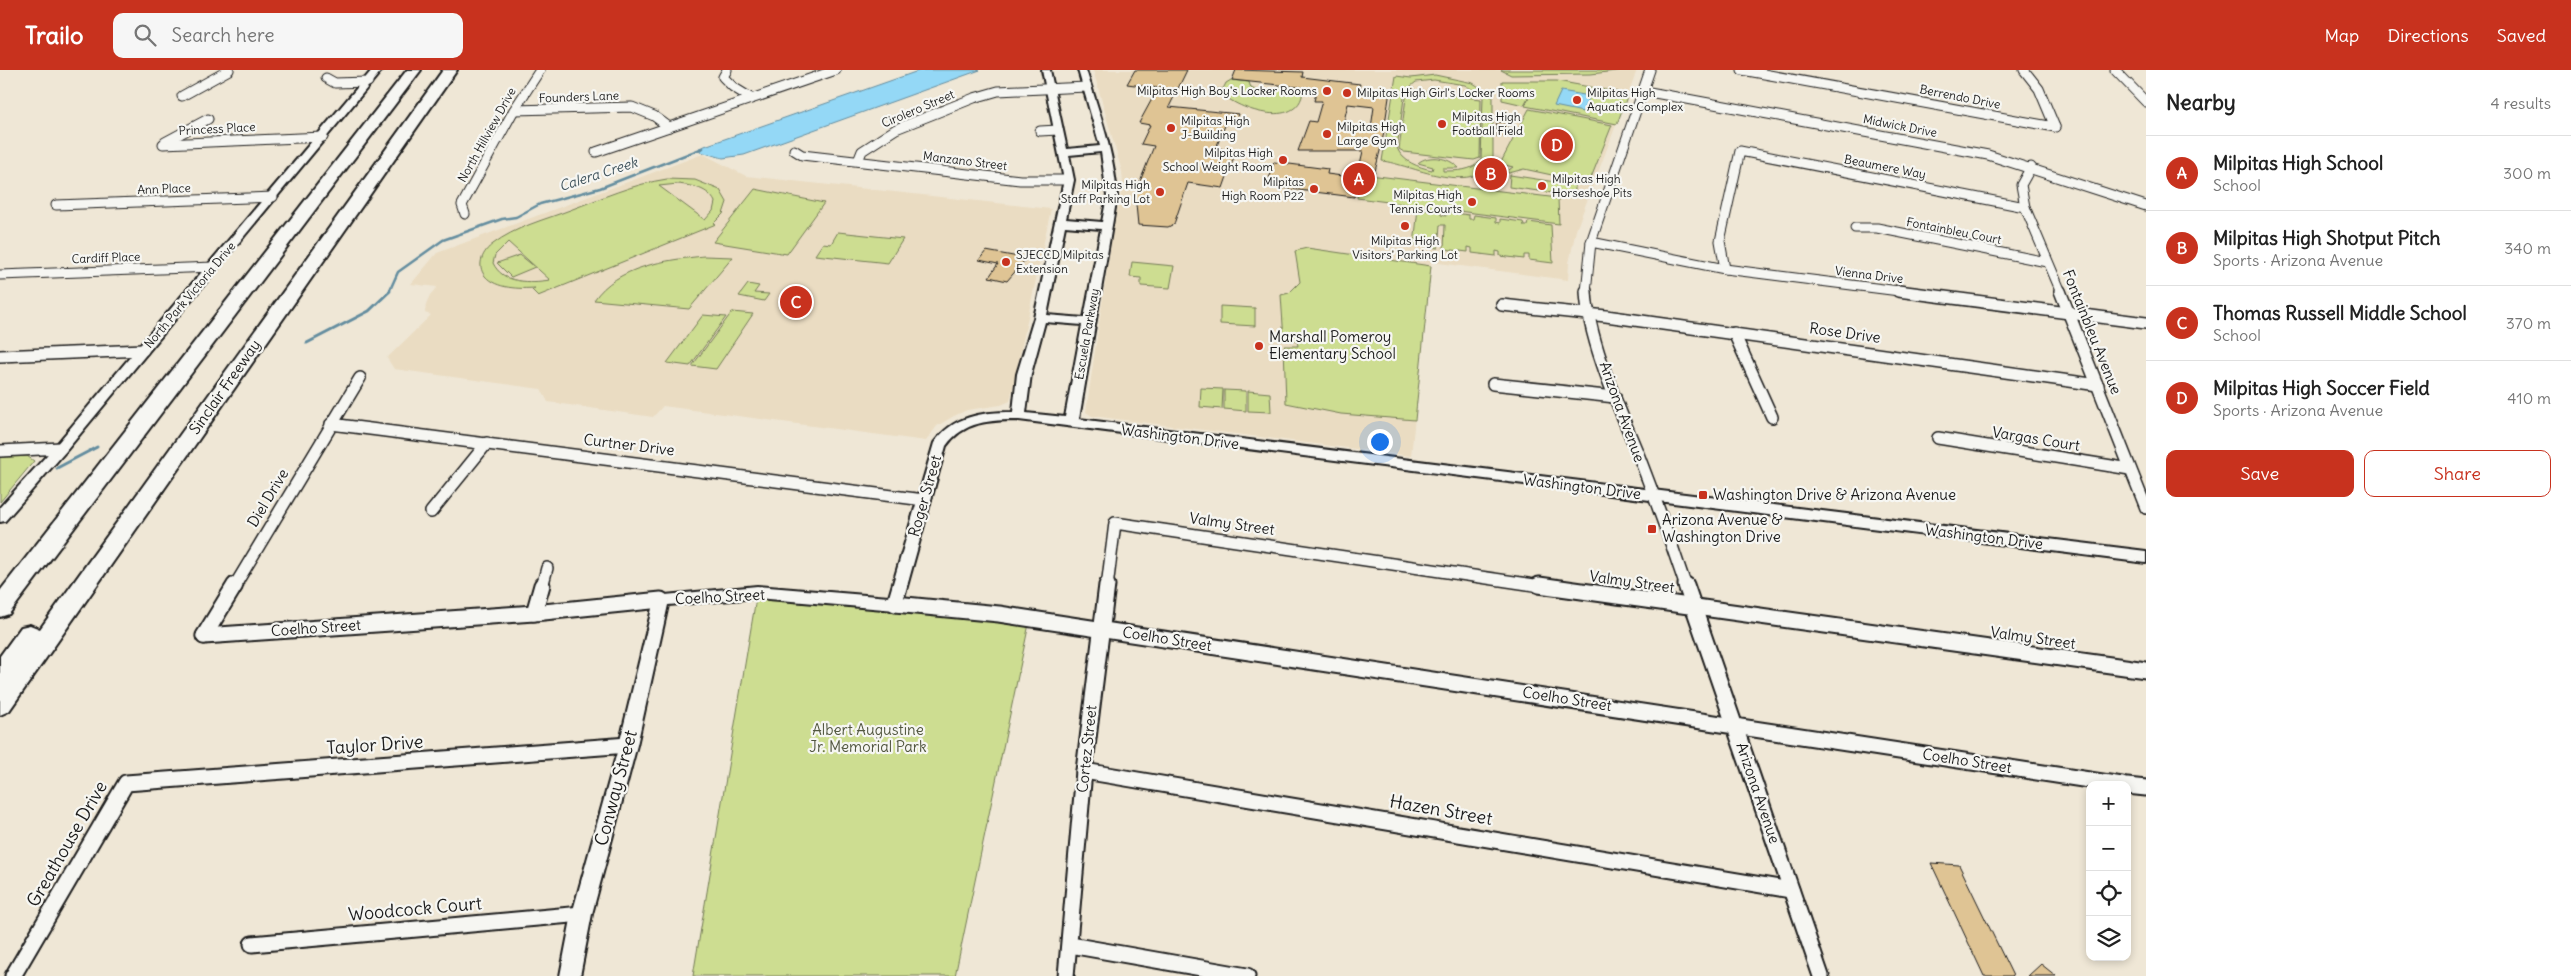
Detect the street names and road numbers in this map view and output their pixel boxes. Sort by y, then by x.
street label: Berrendo Drive [1918,81,2002,112]
street label: North Hillview Drive [454,85,519,185]
street label: Cirolero Street [879,86,956,131]
street label: Founders Lane [539,88,619,105]
street label: Midwick Drive [1862,111,1938,140]
street label: Princess Place [178,119,256,138]
street label: Manzano Street [922,148,1008,173]
street label: Beaumere Way [1843,151,1927,182]
street label: Ann Place [137,180,191,197]
street label: Fontainbleu Court [1905,214,2003,247]
street label: North Park Victoria Drive [141,239,238,351]
street label: Cardiff Place [71,249,141,266]
street label: Vienna Drive [1834,263,1904,286]
street label: Fontainbleu Avenue [2059,267,2126,397]
street label: Escuela Parkway [1071,287,1102,381]
street label: Rose Drive [1808,318,1882,347]
street label: Sinclair Freeway [185,336,264,438]
street label: Arizona Avenue [1595,359,1649,465]
street label: Washington Drive [1120,420,1240,453]
street label: Vargas Court [1991,422,2081,455]
street label: Curtner Drive [582,429,676,460]
street label: Roger Street [904,453,945,539]
street label: Diel Drive [243,465,292,530]
street label: Washington Drive [1522,470,1642,503]
street label: Valmy Street [1188,508,1276,539]
street label: Washington Drive [1924,520,2044,553]
street label: Valmy Street [1588,566,1676,597]
street label: Coelho Street [674,585,766,608]
street label: Coelho Street [270,615,362,640]
street label: Coelho Street [1121,622,1213,655]
street label: Valmy Street [1989,622,2077,653]
street label: Coelho Street [1521,682,1613,715]
street label: Cortez Street [1072,704,1101,794]
street label: Conway Street [589,727,642,848]
street label: Taylor Drive [326,730,424,759]
street label: Arizona Avenue [1732,740,1785,846]
street label: Coelho Street [1921,744,2013,777]
street label: Greathouse Drive [21,777,112,911]
street label: Hazen Street [1388,789,1494,830]
street label: Woodcock Court [347,891,483,926]

